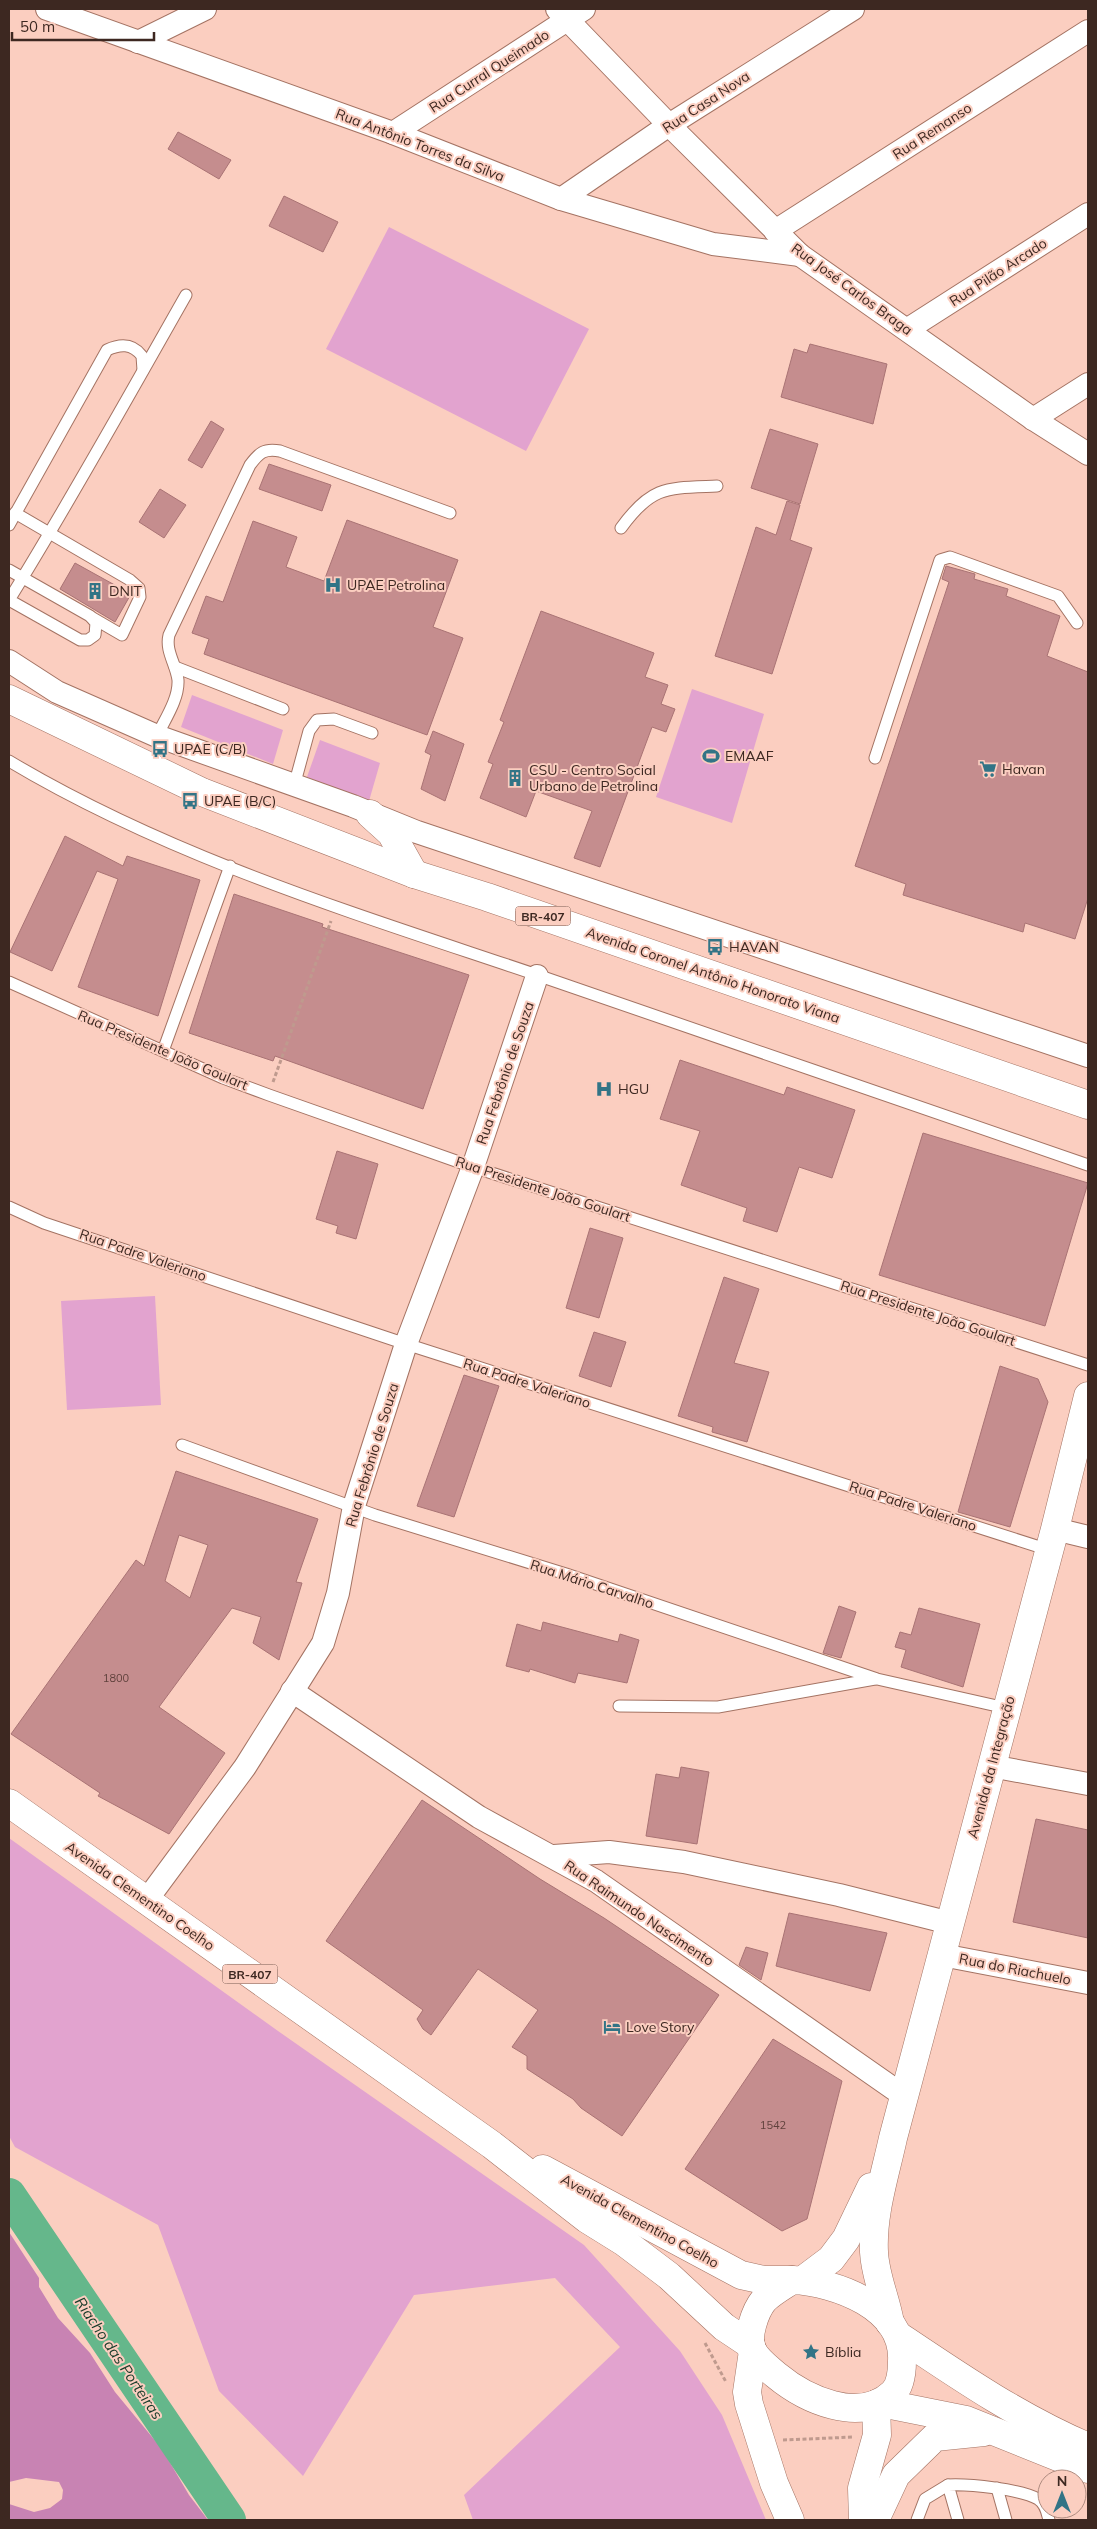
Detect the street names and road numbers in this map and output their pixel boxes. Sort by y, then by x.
street label: Rua Curral Queimado [426,25,552,117]
street label: Rua Casa Nova [659,67,753,137]
street label: Rua Remanso [889,99,975,163]
street label: Rua Antônio Torres da Silva [333,104,507,186]
street label: Rua Pilão Arcado [946,234,1050,310]
street label: Rua José Carlos Braga [788,239,916,339]
road number: BR-407 [516,906,570,926]
street label: Avenida Coronel Antônio Honorato Viana [584,923,842,1027]
street label: Rua Febrônio de Souza [472,999,538,1147]
street label: Rua Presidente João Goulart [75,1006,251,1094]
street label: Rua Presidente João Goulart [453,1152,633,1226]
street label: Rua Padre Valeriano [77,1225,209,1285]
street label: Rua Presidente João Goulart [838,1276,1018,1350]
street label: Rua Padre Valeriano [461,1354,593,1412]
street label: Rua Febrônio de Souza [342,1381,402,1529]
street label: Rua Padre Valeriano [847,1477,979,1535]
street label: Rua Mário Carvalho [528,1556,656,1612]
street label: Avenida da Integração [963,1694,1019,1840]
street label: Avenida Clementino Coelho [62,1838,218,1954]
street label: Rua Raimundo Nascimento [561,1856,717,1970]
street label: Rua do Riachuelo [958,1949,1072,1989]
road number: BR-407 [222,1965,278,1984]
street label: Avenida Clementino Coelho [558,2170,722,2272]

